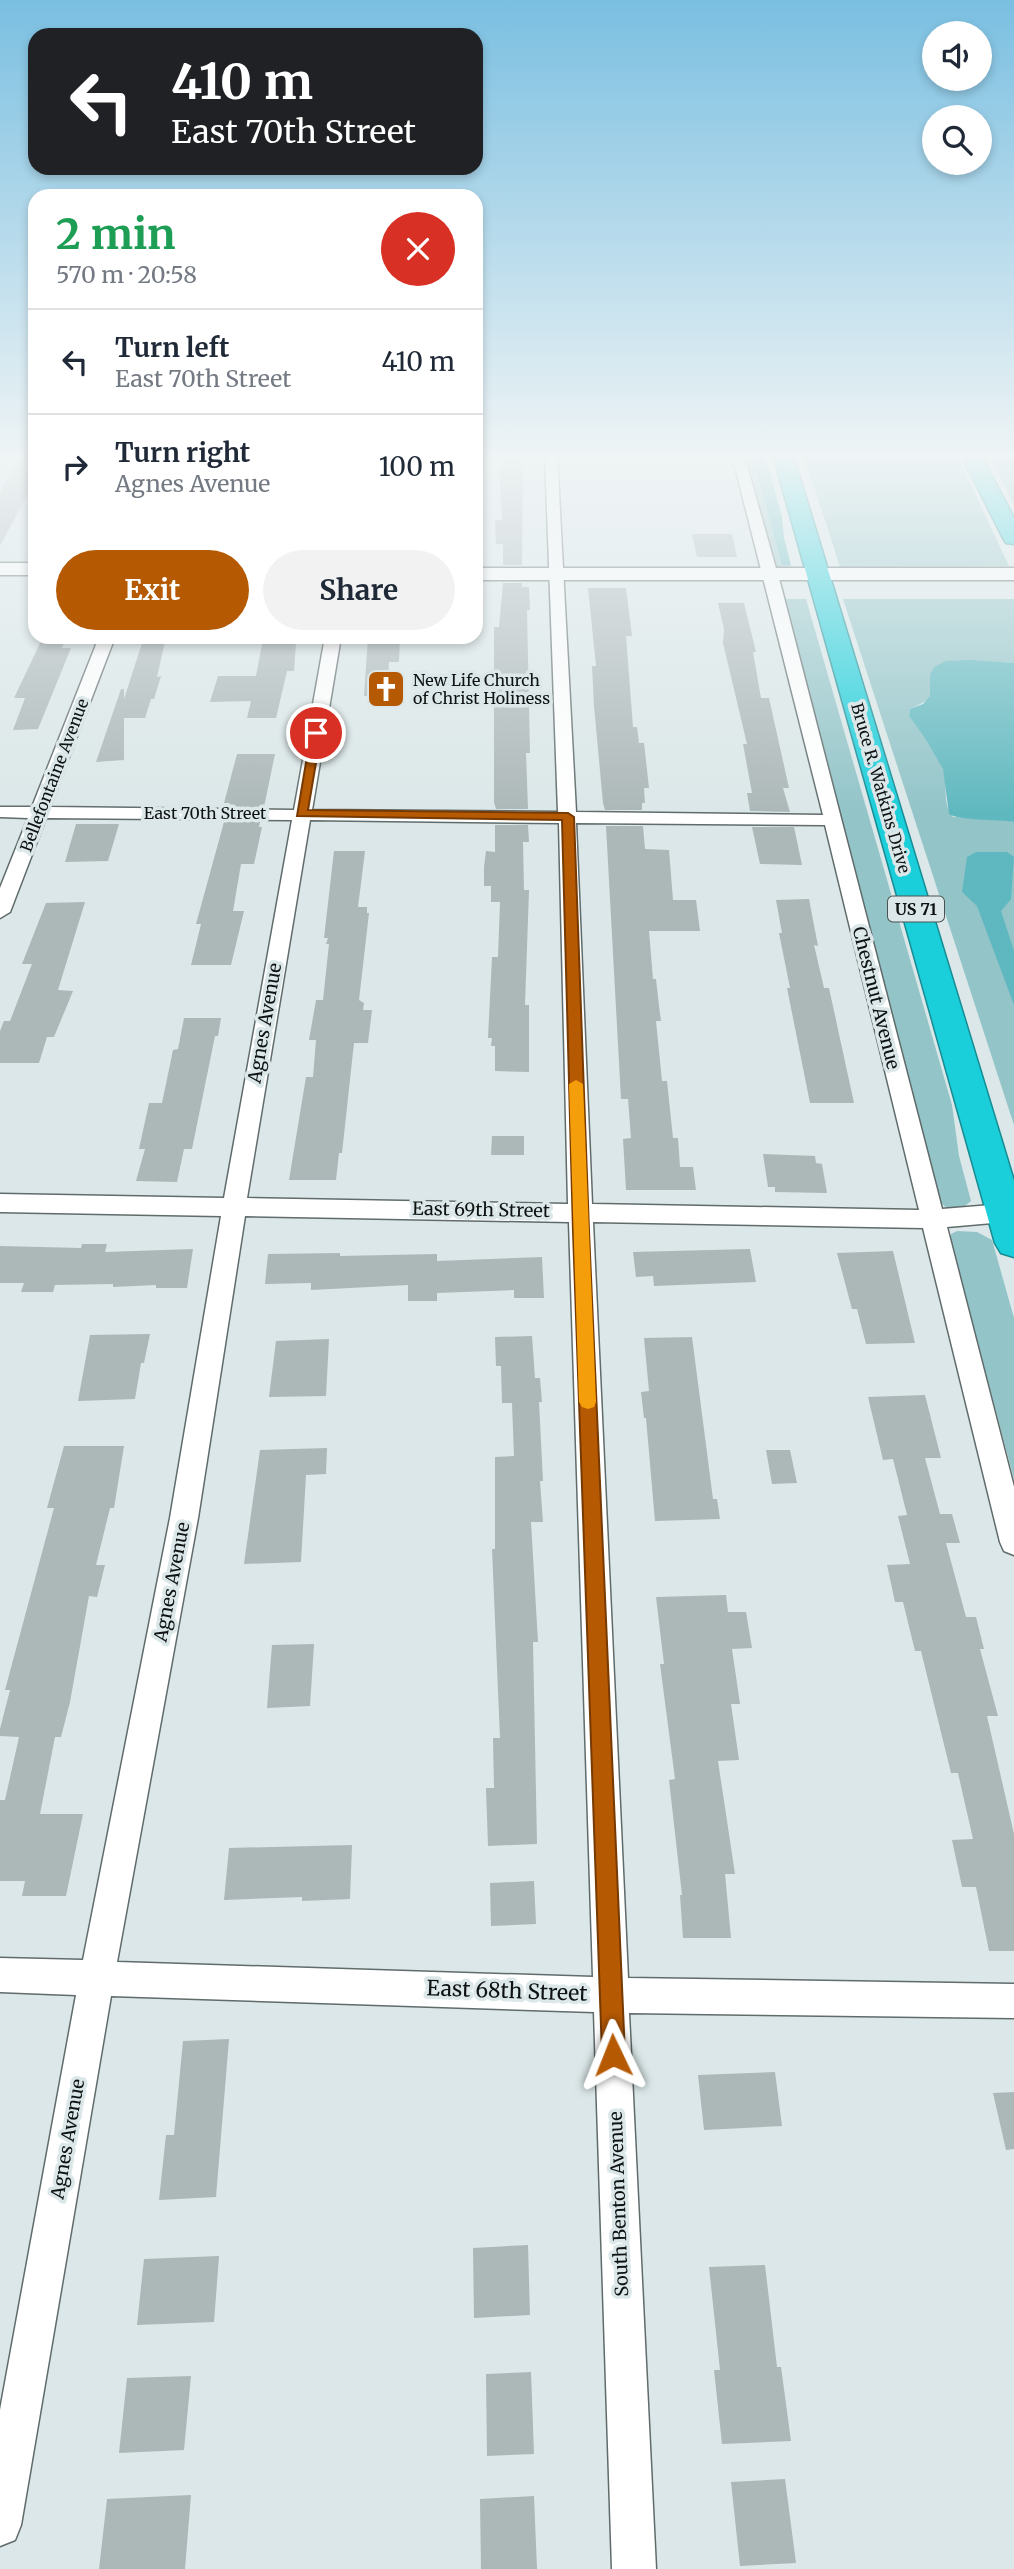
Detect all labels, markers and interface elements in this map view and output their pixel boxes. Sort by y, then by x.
map controls [922,21,992,175]
button: sound [922,21,992,91]
text: 410 m [171,51,313,112]
icon: left [56,56,147,147]
button: search [922,105,992,175]
text: East 70th Street [171,112,416,152]
text: 2 min [56,208,176,260]
button: close [381,212,455,286]
text: 570 m · 20:58 [56,260,197,289]
text: Turn left [115,331,229,364]
icon: left [56,343,94,381]
text: 410 m [381,345,455,378]
text: East 70th Street [115,364,291,393]
text: Turn right [115,436,250,469]
icon: right [56,448,94,486]
text: 100 m [379,450,455,483]
text: Agnes Avenue [115,469,270,498]
button: Exit [56,550,249,630]
button: Share [263,550,455,630]
church icon: New Life Church of Christ Holiness [365,668,407,710]
place label: New Life Church of Christ Holiness [413,670,550,708]
street label: Bellefontaine Avenue [16,696,92,854]
street label: Bruce R. Watkins Drive [847,701,915,875]
pin [286,703,346,763]
icon: arrive [297,714,335,752]
street label: East 70th Street [144,803,267,823]
road number: US 71 [888,897,944,922]
street label: Chestnut Avenue [848,924,905,1072]
street label: Agnes Avenue [242,961,286,1086]
street label: East 69th Street [412,1197,550,1222]
street label: Agnes Avenue [148,1520,194,1645]
street label: East 68th Street [426,1974,588,2007]
position arrow [576,2018,650,2092]
street label: Agnes Avenue [45,2077,89,2202]
street label: South Benton Avenue [604,2111,633,2297]

